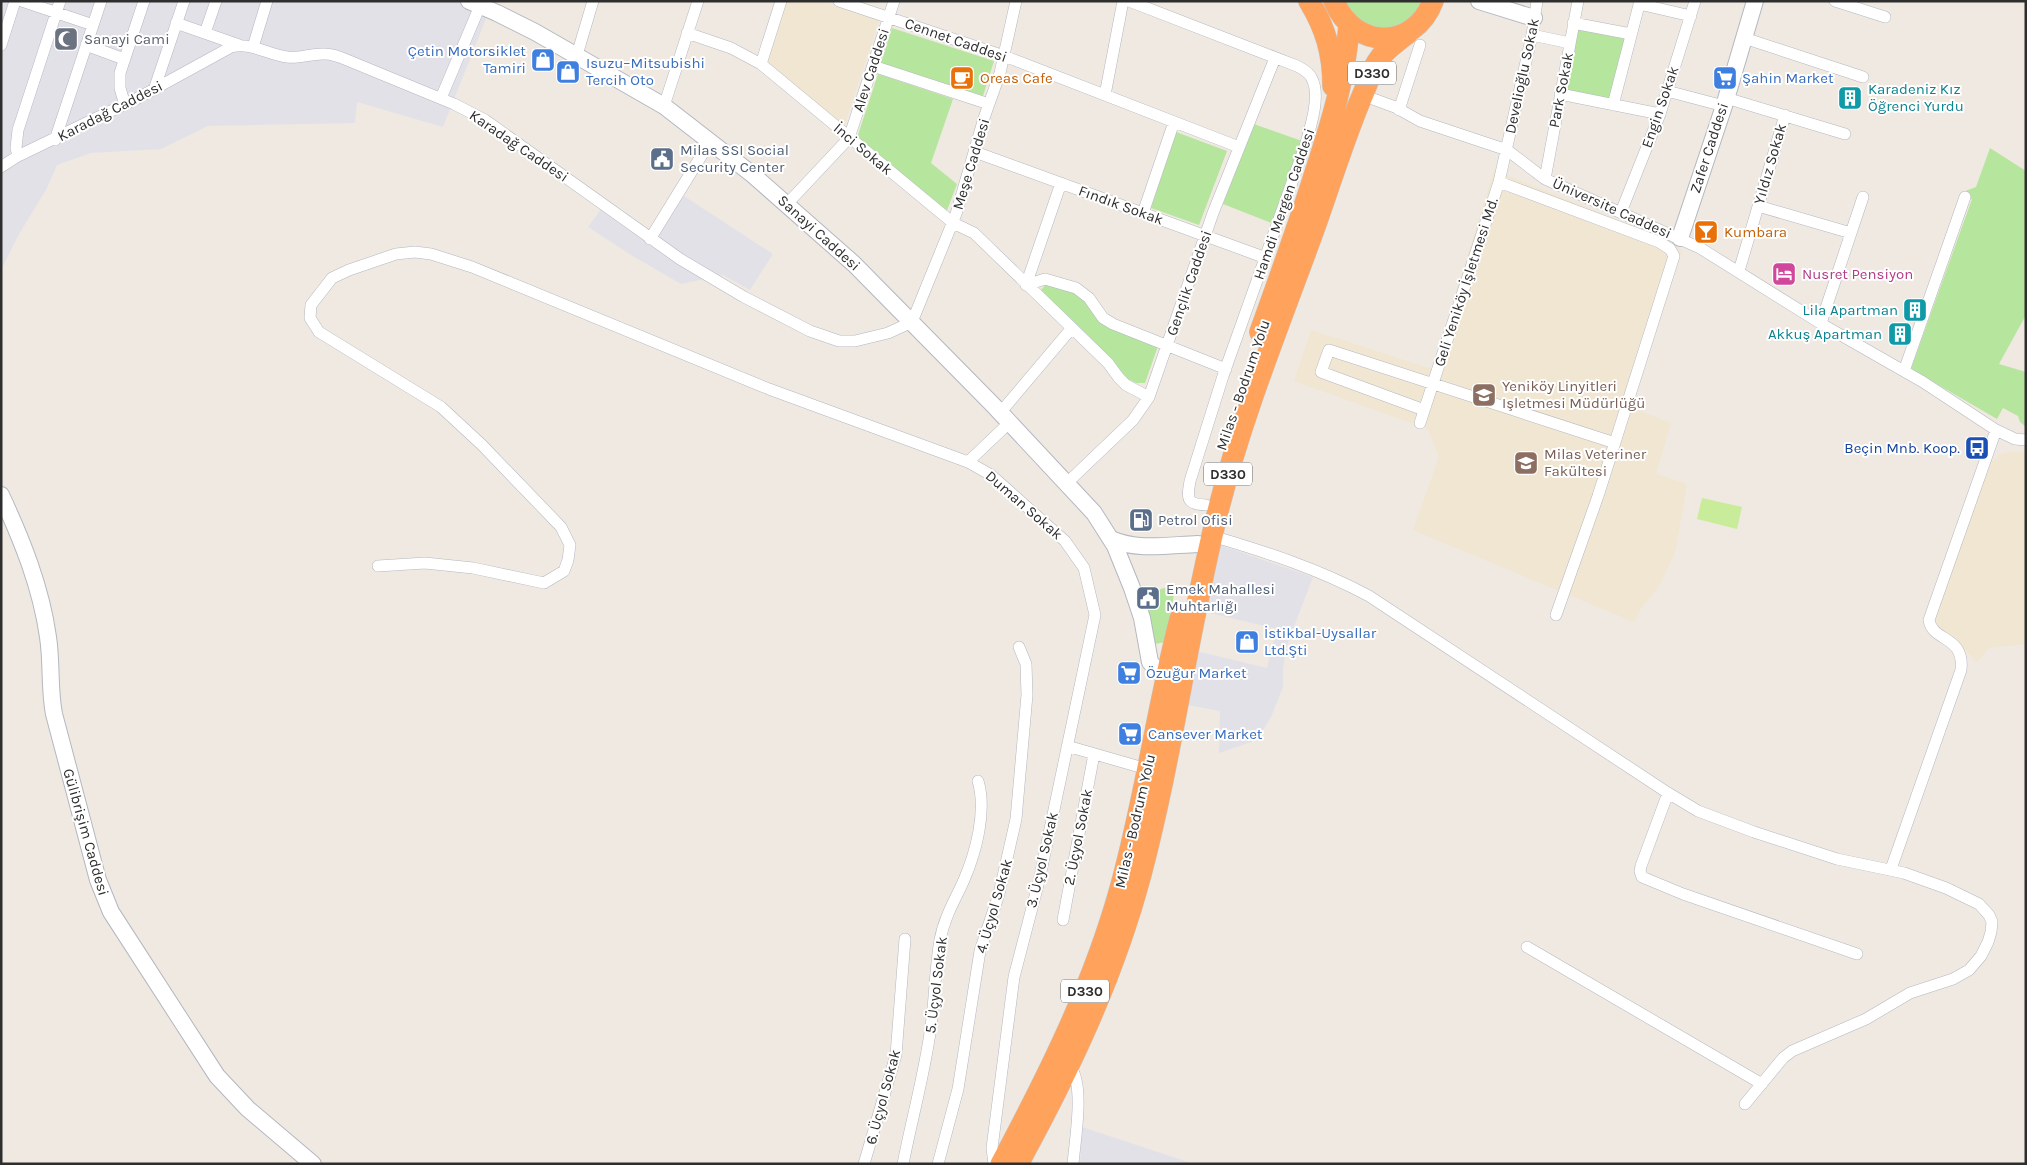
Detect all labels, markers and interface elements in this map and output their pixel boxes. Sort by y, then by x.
street label: Cennet Caddesi [902,14,1010,66]
street label: Develioğlu Sokak [1501,17,1543,135]
mosque icon: Sanayi Cami [53,26,79,52]
street label: Alev Caddesi [849,26,893,114]
place label: Sanayi Cami [84,30,170,48]
place label: Çetin Motorsiklet Tamiri [408,42,526,77]
shop icon: Çetin Motorsiklet Tamiri [530,47,556,73]
street label: Park Sokak [1545,51,1577,129]
place label: Isuzu–Mitsubishi Tercih Oto [586,54,705,89]
shop icon: Isuzu–Mitsubishi Tercih Oto [555,59,581,85]
road number: D330 [1348,62,1396,84]
street label: Engin Sokak [1638,64,1682,150]
cafe icon: Oreas Cafe [949,65,975,91]
supermarket icon: Şahin Market [1712,65,1738,91]
place label: Oreas Cafe [980,69,1053,87]
place label: Şahin Market [1742,69,1834,87]
street label: Karadağ Caddesi [54,77,166,145]
place label: Karadeniz Kız Öğrenci Yurdu [1868,80,1964,115]
building icon: Karadeniz Kız Öğrenci Yurdu [1837,85,1863,111]
street label: Zafer Caddesi [1686,100,1732,196]
street label: Karadağ Caddesi [466,106,572,186]
street label: Meşe Caddesi [949,116,993,212]
street label: İnci Sokak [830,119,896,179]
street label: Yıldız Sokak [1750,121,1790,207]
street label: Hamdi Mergen Caddesi [1250,126,1318,282]
place label: Milas SSI Social Security Center [680,141,789,176]
public building icon: Milas SSI Social Security Center [649,146,675,172]
street label: Üniversite Caddesi [1550,174,1674,242]
street label: Fındık Sokak [1076,181,1166,229]
street label: Sanayi Caddesi [774,191,864,275]
street label: Geli Yeniköy İşletmesi Md. [1430,195,1502,369]
bar icon: Kumbara [1693,219,1719,245]
place label: Kumbara [1724,223,1787,241]
street label: Gençlik Caddesi [1163,228,1215,338]
hotel icon: Nusret Pensiyon [1771,261,1797,287]
place label: Nusret Pensiyon [1802,265,1913,283]
building icon: Lila Apartman [1902,297,1928,323]
place label: Lila Apartman [1802,301,1898,319]
street label: Milas - Bodrum Yolu [1212,317,1274,453]
building icon: Akkuş Apartman [1887,321,1913,347]
place label: Akkuş Apartman [1768,325,1882,343]
place label: Yeniköy Linyitleri Işletmesi Müdürlüğü [1502,377,1645,412]
school or university icon: Yeniköy Linyitleri Işletmesi Müdürlüğü [1471,382,1497,408]
bus stop icon: Beçin Mnb. Koop. [1964,435,1990,461]
place label: Beçin Mnb. Koop. [1844,439,1960,457]
place label: Milas Veteriner Fakültesi [1544,445,1647,480]
school or university icon: Milas Veteriner Fakültesi [1513,450,1539,476]
road number: D330 [1204,462,1252,486]
street label: Duman Sokak [982,467,1066,543]
fuel station icon: Petrol Ofisi [1128,507,1154,533]
place label: Petrol Ofisi [1158,511,1233,529]
place label: Emek Mahallesi Muhtarlığı [1166,580,1275,615]
public building icon: Emek Mahallesi Muhtarlığı [1135,585,1161,611]
place label: İstikbal-Uysallar Ltd.Şti [1264,624,1377,659]
shop icon: İstikbal-Uysallar Ltd.Şti [1234,629,1260,655]
supermarket icon: Özuğur Market [1116,660,1142,686]
place label: Özuğur Market [1146,664,1247,682]
supermarket icon: Cansever Market [1117,721,1143,747]
place label: Cansever Market [1148,725,1263,743]
street label: Milas - Bodrum Yolu [1111,752,1159,890]
street label: Gülibrişim Caddesi [59,766,113,898]
street label: 2. Üçyol Sokak [1060,787,1096,887]
street label: 3. Üçyol Sokak [1022,810,1062,910]
street label: 4. Üçyol Sokak [972,857,1016,955]
street label: 5. Üçyol Sokak [921,935,951,1035]
road number: D330 [1061,979,1109,1002]
street label: 6. Üçyol Sokak [862,1047,904,1147]

